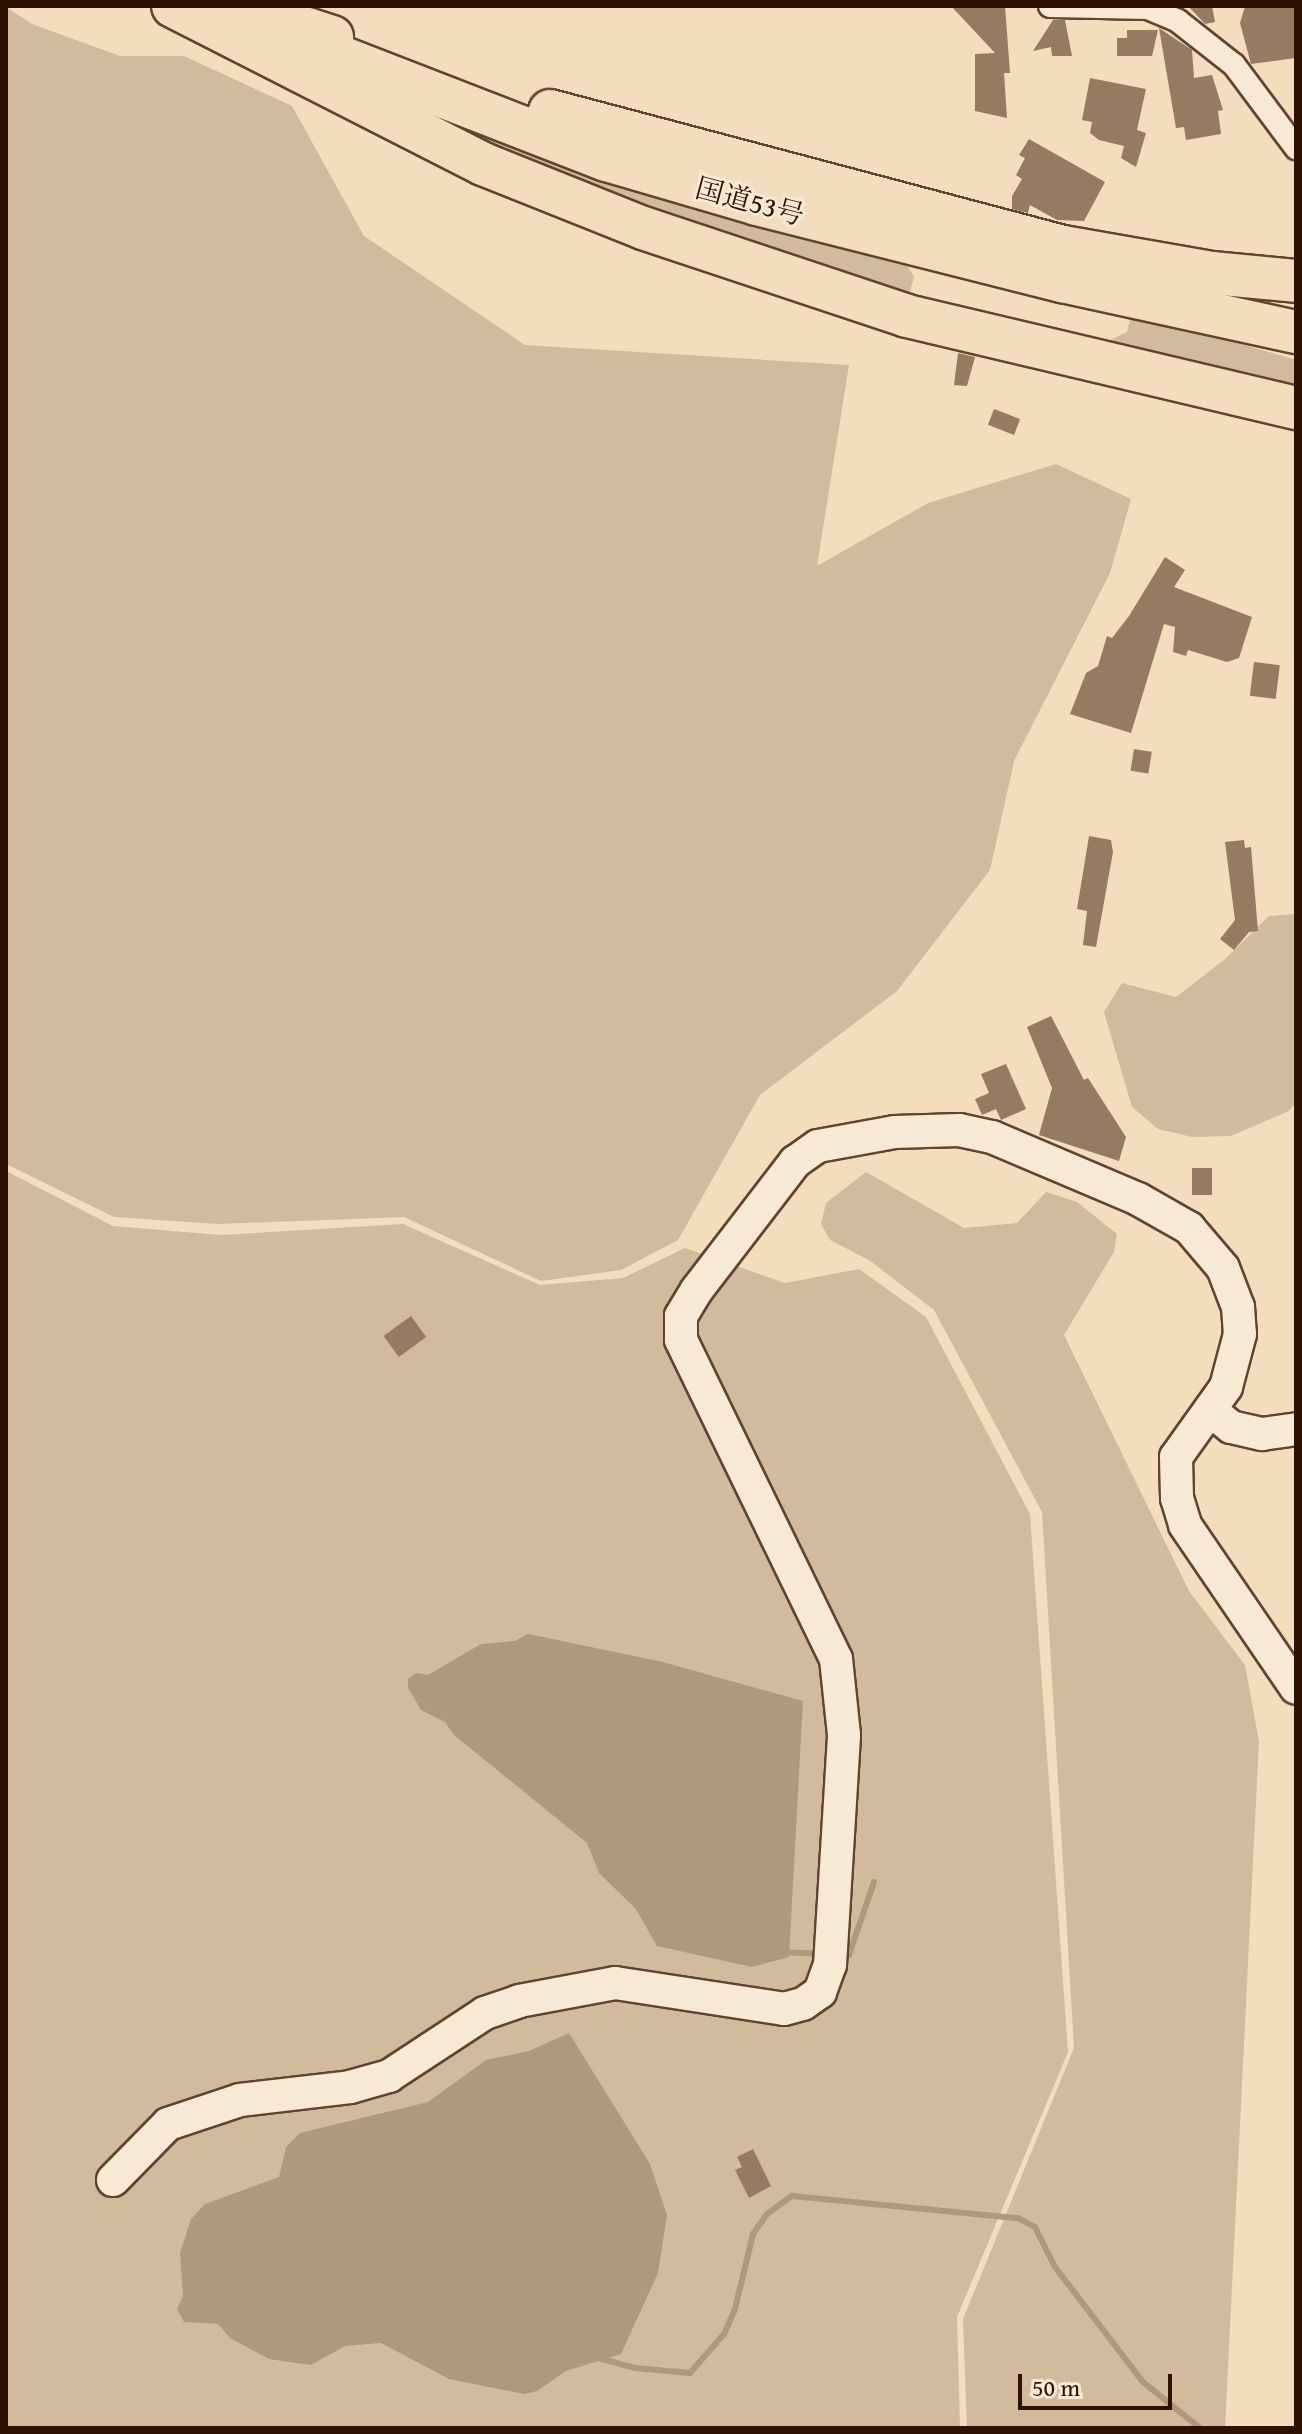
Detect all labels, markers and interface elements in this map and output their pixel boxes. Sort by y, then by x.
street label: 国道53号 [692,170,808,232]
scale bar [1022,2358,1176,2408]
text: 50 m [1032,2370,1080,2405]

